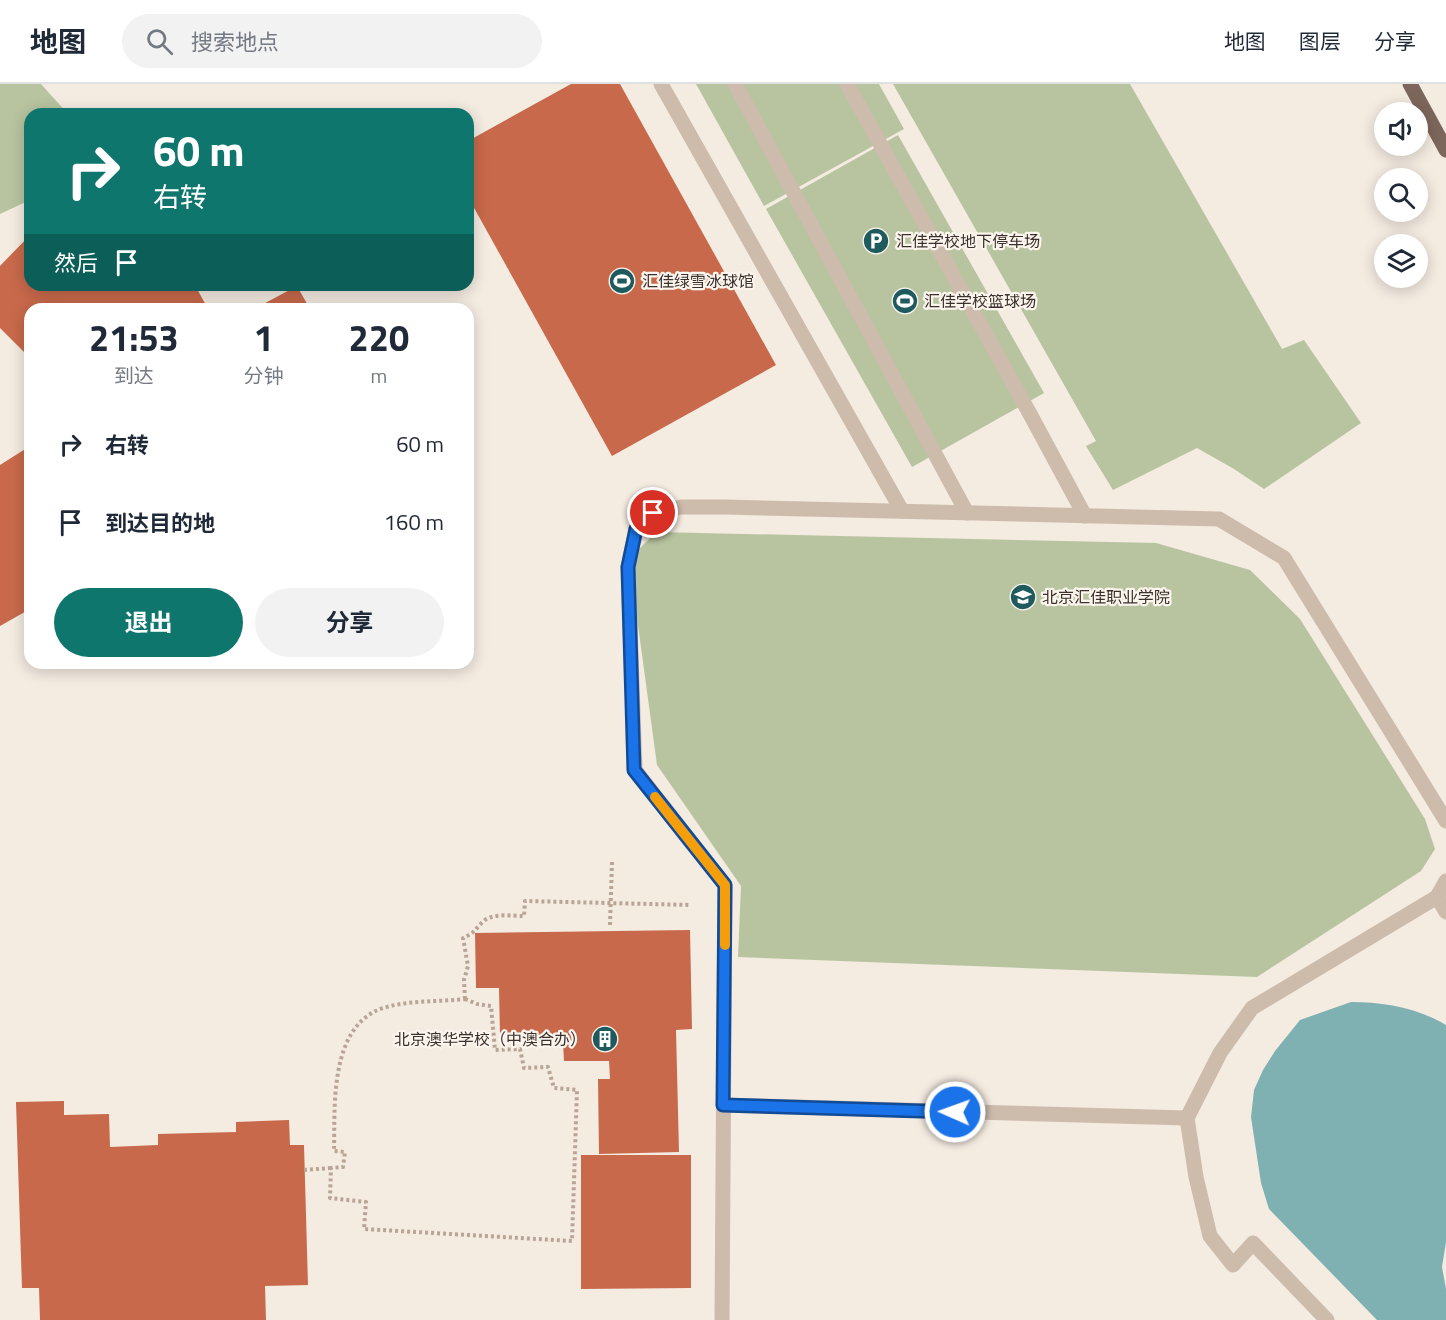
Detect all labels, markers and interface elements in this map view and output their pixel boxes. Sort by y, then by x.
search box [122,14,542,68]
text: 地图 [30,20,86,63]
icon: search [143,25,176,58]
text: 搜索地点 [191,25,279,59]
text: 地图 [1224,25,1266,57]
text: 图层 [1299,25,1341,57]
text: 分享 [1374,25,1416,57]
map controls [1374,102,1428,288]
button: sound [1374,102,1428,156]
text: 60 m [153,118,245,182]
icon: right [54,132,132,210]
button: search [1374,168,1428,222]
text: 右转 [153,176,207,217]
parking icon: 汇佳学校地下停车场 [861,226,891,256]
place label: 汇佳学校地下停车场 [896,229,1040,253]
button: layers [1374,234,1428,288]
text: 然后 [54,246,98,280]
icon: arrive [110,246,143,279]
sports icon: 汇佳绿雪冰球馆 [607,266,637,296]
place label: 汇佳绿雪冰球馆 [642,269,754,293]
sports icon: 汇佳学校篮球场 [890,286,920,316]
place label: 汇佳学校篮球场 [924,289,1036,313]
text: 21:53 [89,310,179,365]
text: 1 [254,310,274,365]
text: 220 [349,310,409,365]
text: 到达 [114,360,154,391]
text: 分钟 [244,360,284,391]
text: m [370,360,387,391]
text: 60 m [396,427,444,461]
icon: right [54,428,87,461]
text: 右转 [105,428,149,462]
pin [627,487,678,538]
icon: arrive [636,496,669,529]
text: 160 m [384,505,444,539]
icon: arrive [54,506,87,539]
text: 到达目的地 [105,506,215,540]
school or university icon: 北京汇佳职业学院 [1008,582,1038,612]
place label: 北京汇佳职业学院 [1042,585,1170,609]
button: 退出 [54,588,243,657]
button: 分享 [255,588,444,657]
building icon: 北京澳华学校（中澳合办） [590,1024,620,1054]
place label: 北京澳华学校（中澳合办） [394,1027,586,1051]
position arrow [923,1080,987,1144]

